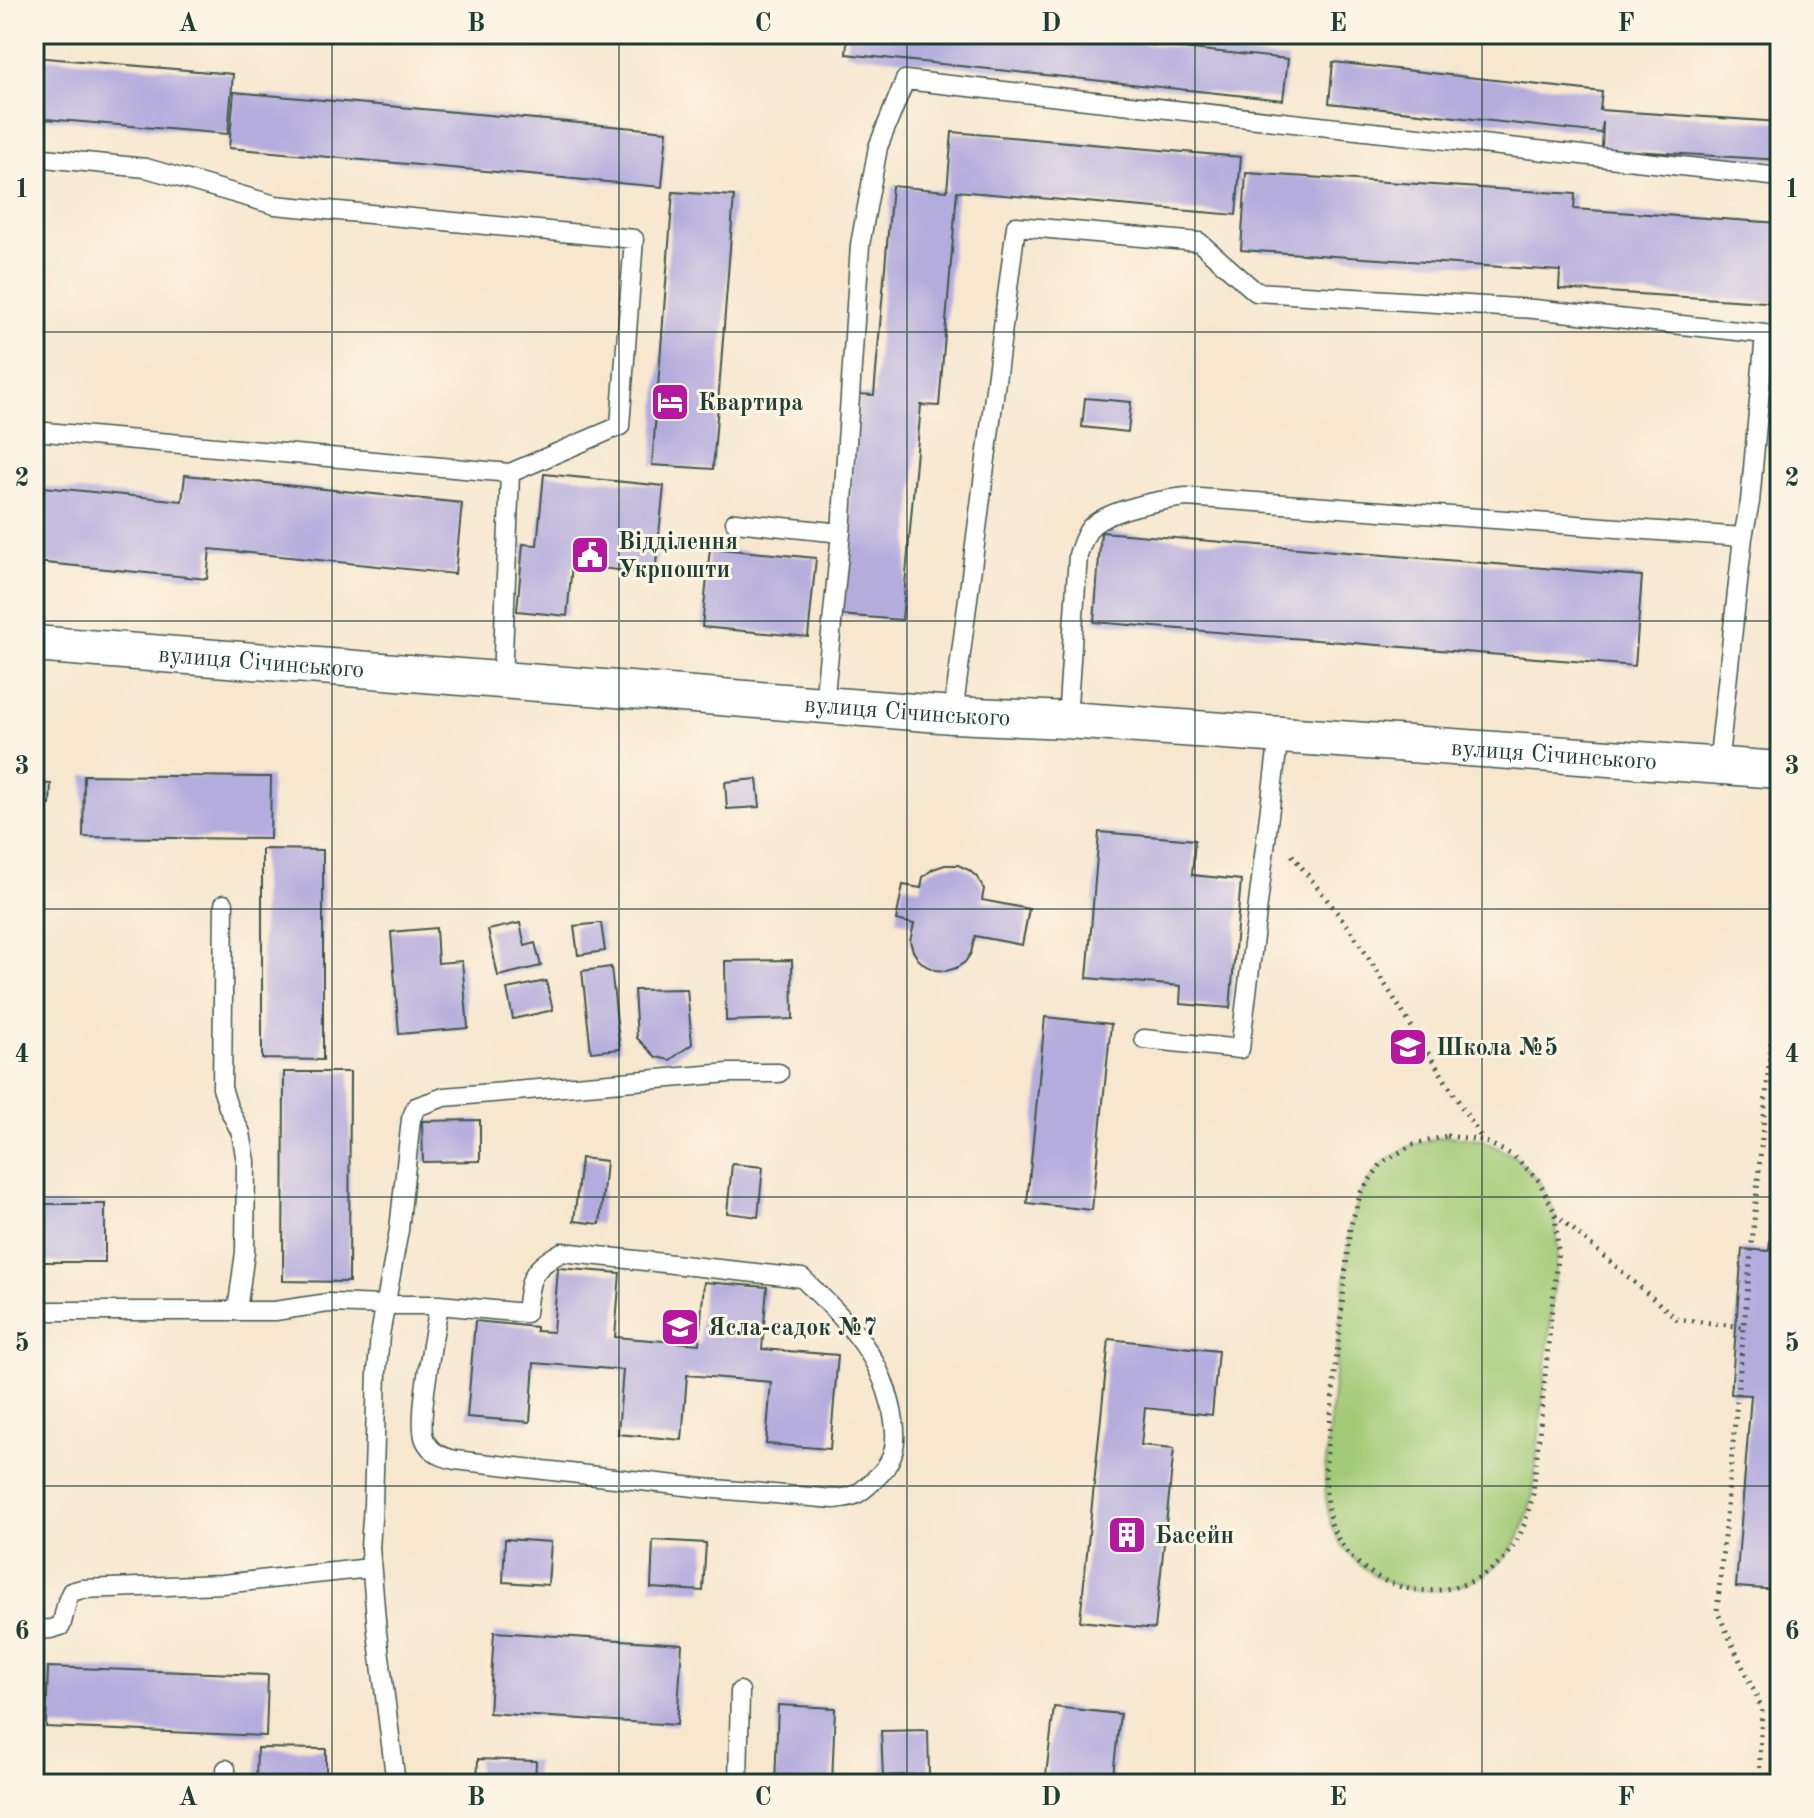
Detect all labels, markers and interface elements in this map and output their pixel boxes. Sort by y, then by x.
text: A [178,11,198,37]
text: B [467,11,485,37]
text: C [754,11,772,37]
text: D [1041,11,1061,37]
text: E [1329,11,1347,37]
text: F [1617,11,1635,37]
text: 1 [14,177,30,203]
text: 1 [1784,177,1800,203]
hotel icon: Квартира [649,381,691,423]
place label: Квартира [698,392,804,416]
text: 2 [14,466,30,492]
text: 2 [1784,466,1800,492]
place label: Відділення Укрпошти [618,531,738,583]
public building icon: Відділення Укрпошти [569,534,611,576]
street label: вулиця Січинського [157,644,365,683]
street label: вулиця Січинського [803,694,1011,732]
street label: вулиця Січинського [1450,737,1658,775]
text: 3 [14,754,30,780]
text: 3 [1784,754,1800,780]
school or university icon: Школа №5 [1387,1026,1429,1068]
place label: Школа №5 [1436,1036,1558,1061]
text: 4 [14,1042,30,1068]
text: 4 [1784,1042,1800,1068]
school or university icon: Ясла-садок №7 [659,1306,701,1348]
place label: Ясла-садок №7 [708,1317,877,1341]
text: 5 [14,1331,30,1357]
text: 5 [1784,1331,1800,1357]
building icon: Басейн [1106,1514,1148,1556]
place label: Басейн [1155,1525,1234,1549]
text: 6 [14,1619,30,1645]
text: 6 [1784,1619,1800,1645]
text: A [178,1785,198,1811]
text: B [467,1785,485,1811]
text: C [754,1785,772,1811]
text: D [1041,1785,1061,1811]
text: E [1329,1785,1347,1811]
text: F [1617,1785,1635,1811]

